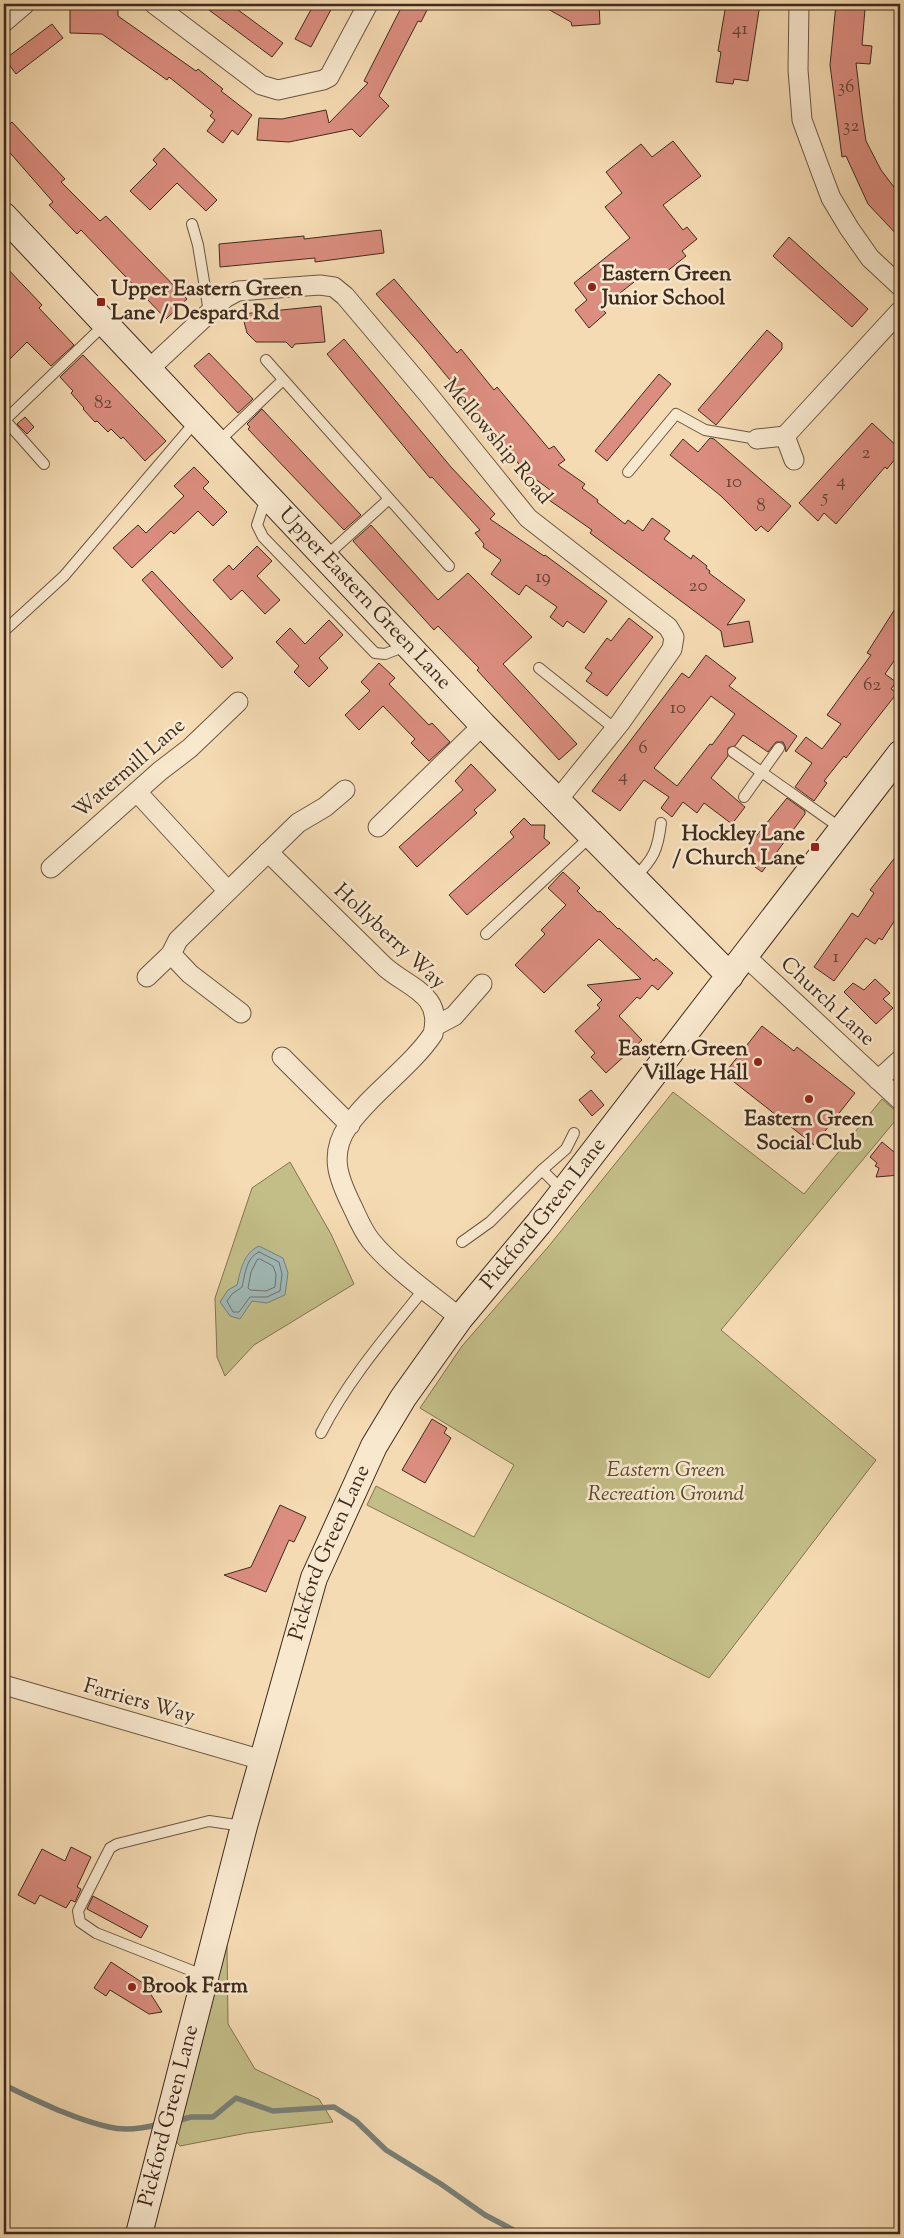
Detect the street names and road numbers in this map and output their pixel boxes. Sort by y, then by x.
street label: Mellowship Road [435,372,559,512]
street label: Upper Eastern Green Lane [271,501,458,697]
street label: Watermill Lane [67,712,193,826]
street label: Hollyberry Way [326,877,452,997]
street label: Church Lane [773,950,881,1054]
street label: Pickford Green Lane [474,1132,614,1297]
street label: Pickford Green Lane [282,1460,378,1644]
street label: Farriers Way [80,1672,199,1732]
street label: Pickford Green Lane [132,2022,207,2210]

